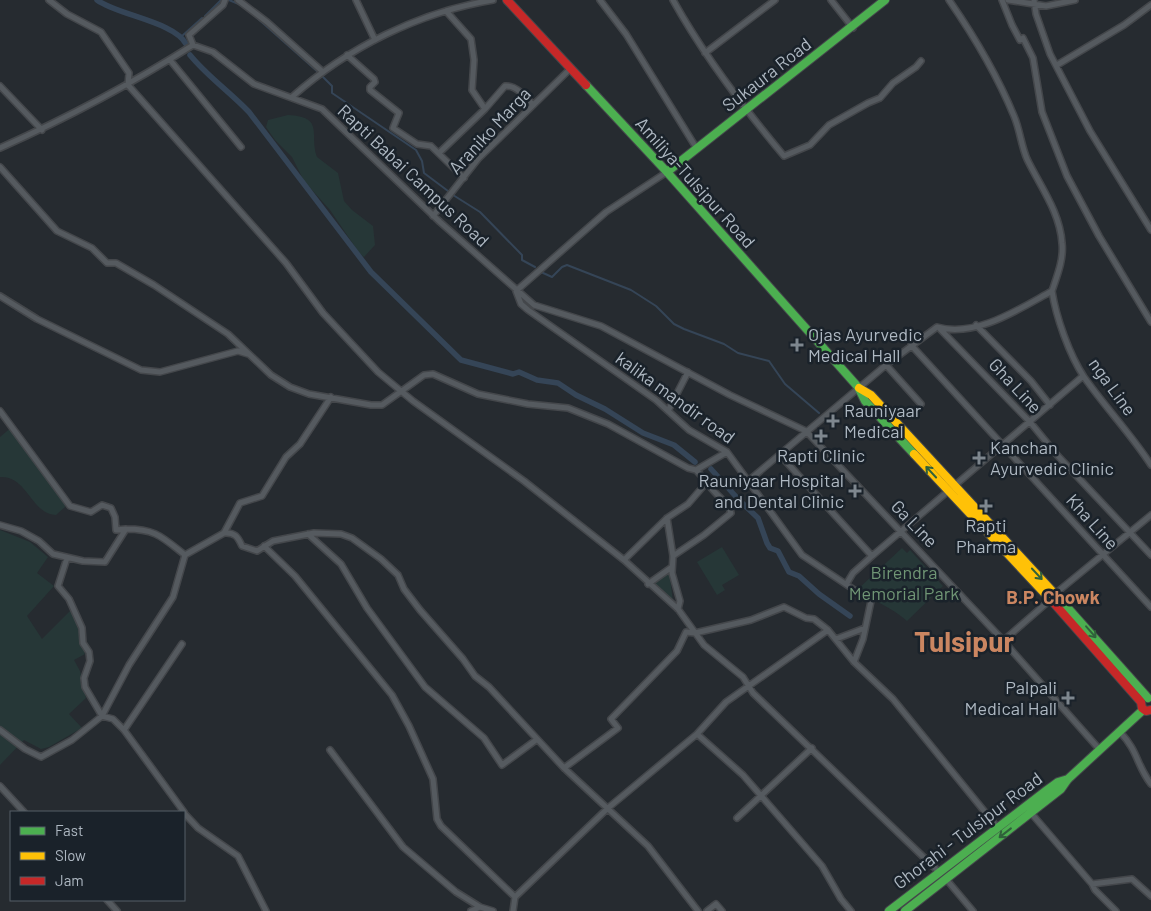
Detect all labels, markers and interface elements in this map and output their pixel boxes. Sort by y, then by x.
street label: Sukaura Road [717,33,815,116]
street label: Araniko Marga [444,83,535,178]
street label: Rapti Babai Campus Road [333,99,494,251]
street label: Amiliya-Tulsipur Road [631,112,760,252]
place label: Ojas Ayurvedic Medical Hall [808,323,922,366]
marker: Ojas Ayurvedic Medical Hall [790,338,804,352]
street label: kalika mandir road [612,347,739,448]
street label: Gha Line [985,353,1047,418]
street label: nga Line [1084,353,1141,420]
place label: Rauniyaar Medical [844,399,922,442]
marker: Rauniyaar Medical [826,414,840,428]
marker: Rapti Clinic [814,429,828,443]
place label: Kanchan Ayurvedic Clinic [990,436,1114,479]
place label: Rapti Clinic [777,444,865,466]
marker: Kanchan Ayurvedic Clinic [972,451,986,465]
one-way arrow [925,466,937,479]
place label: Rauniyaar Hospital and Dental Clinic [699,469,844,512]
marker: Rauniyaar Hospital and Dental Clinic [848,484,862,498]
street label: Kha Line [1062,489,1123,554]
street label: Ga Line [887,495,943,552]
marker: Rapti Pharma [979,499,993,513]
place label: Rapti Pharma [956,514,1016,557]
park label: Birendra Memorial Park [849,561,959,604]
one-way arrow [1031,567,1043,580]
district label: B.P. Chowk [1006,585,1100,608]
district label: Tulsipur [914,624,1014,658]
one-way arrow [1085,626,1097,639]
place label: Palpali Medical Hall [965,676,1057,719]
marker: Palpali Medical Hall [1061,691,1075,705]
street label: Ghorahi - Tulsipur Road [889,767,1046,893]
legend [10,811,185,901]
text: Fast [55,821,83,839]
one-way arrow [999,828,1012,839]
text: Slow [55,846,86,864]
text: Jam [55,871,84,889]

